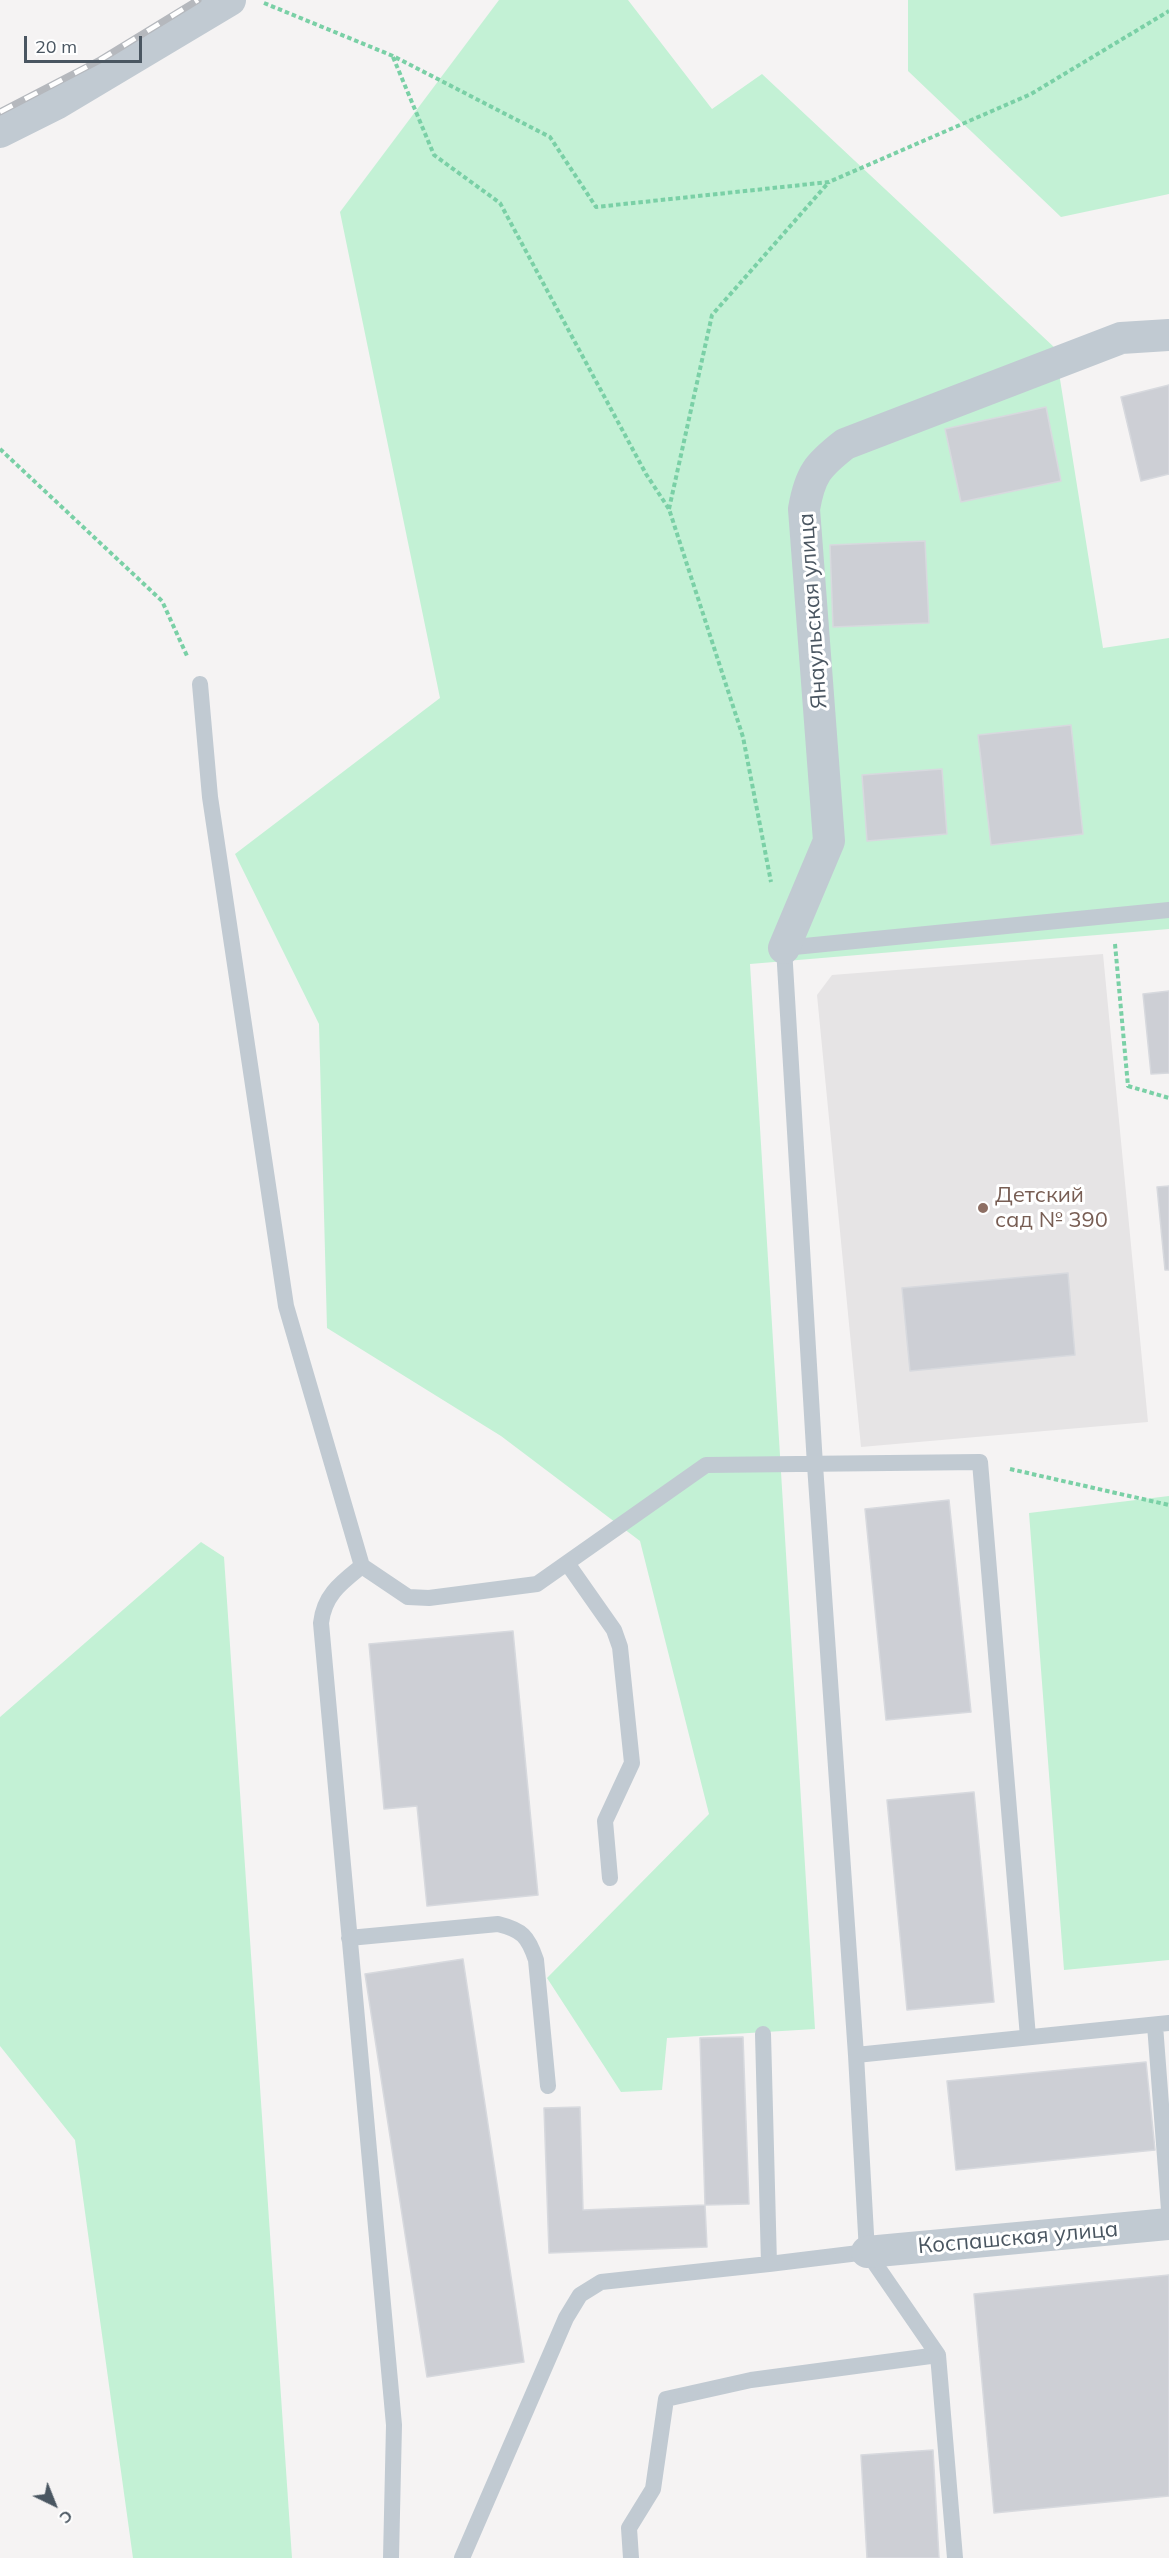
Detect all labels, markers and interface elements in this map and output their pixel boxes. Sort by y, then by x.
scale bar [27,24,146,62]
text: 20 m [35,35,77,58]
street label: Янаульская улица [793,512,833,710]
place label: Детский сад № 390 [995,1182,1108,1234]
marker: Детский сад № 390 [976,1201,990,1215]
street label: Коспашская улица [917,2216,1119,2260]
north arrow [24,2474,84,2534]
text: С [55,2506,77,2528]

